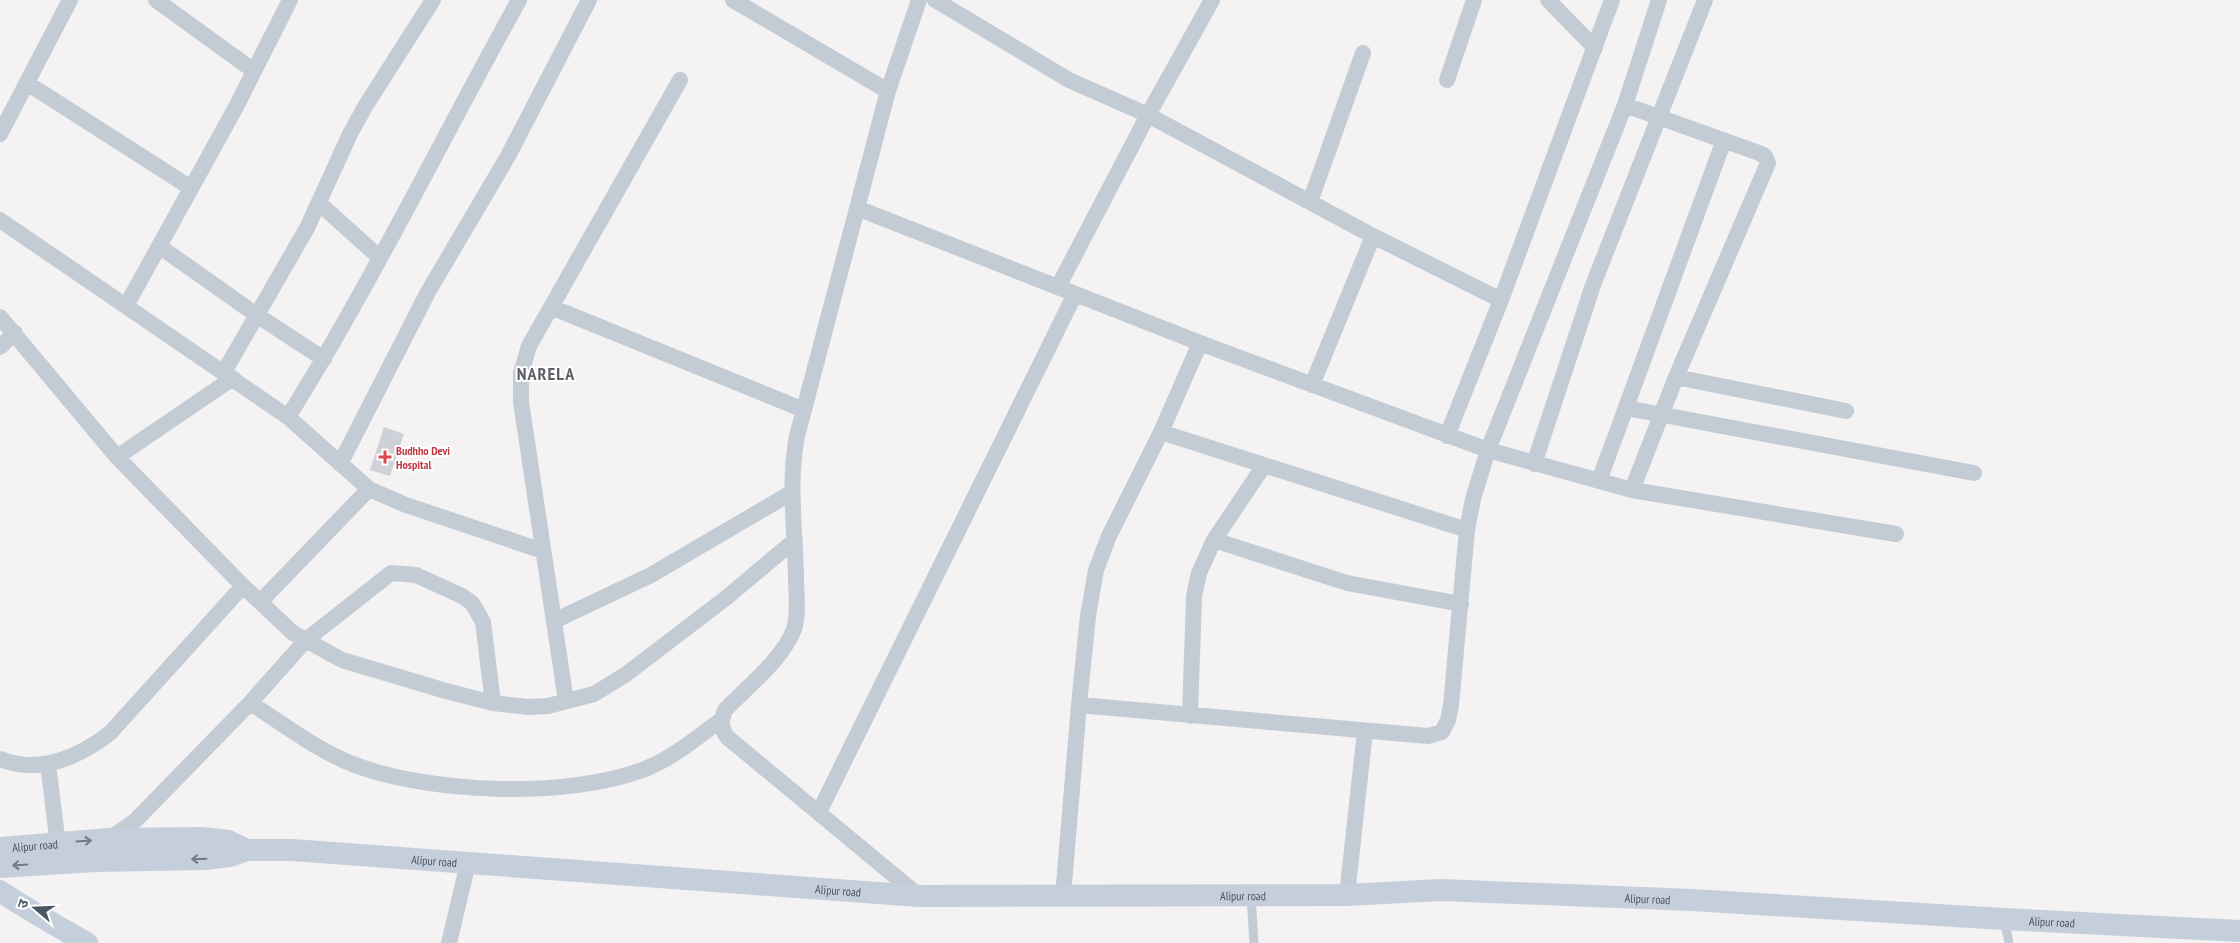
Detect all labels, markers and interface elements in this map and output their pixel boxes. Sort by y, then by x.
district label: NARELA [517,362,575,385]
place label: Budhho Devi Hospital [396,443,450,472]
marker: Budhho Devi Hospital [378,450,392,464]
street label: Alipur road [11,836,58,854]
one-way arrow [75,837,91,846]
street label: Alipur road [411,851,458,870]
one-way arrow [192,855,208,864]
one-way arrow [12,861,28,870]
street label: Alipur road [815,881,862,899]
north arrow [10,883,60,933]
street label: Alipur road [1220,888,1266,903]
street label: Alipur road [1624,890,1671,907]
text: उ [13,896,33,911]
street label: Alipur road [2029,913,2075,930]

